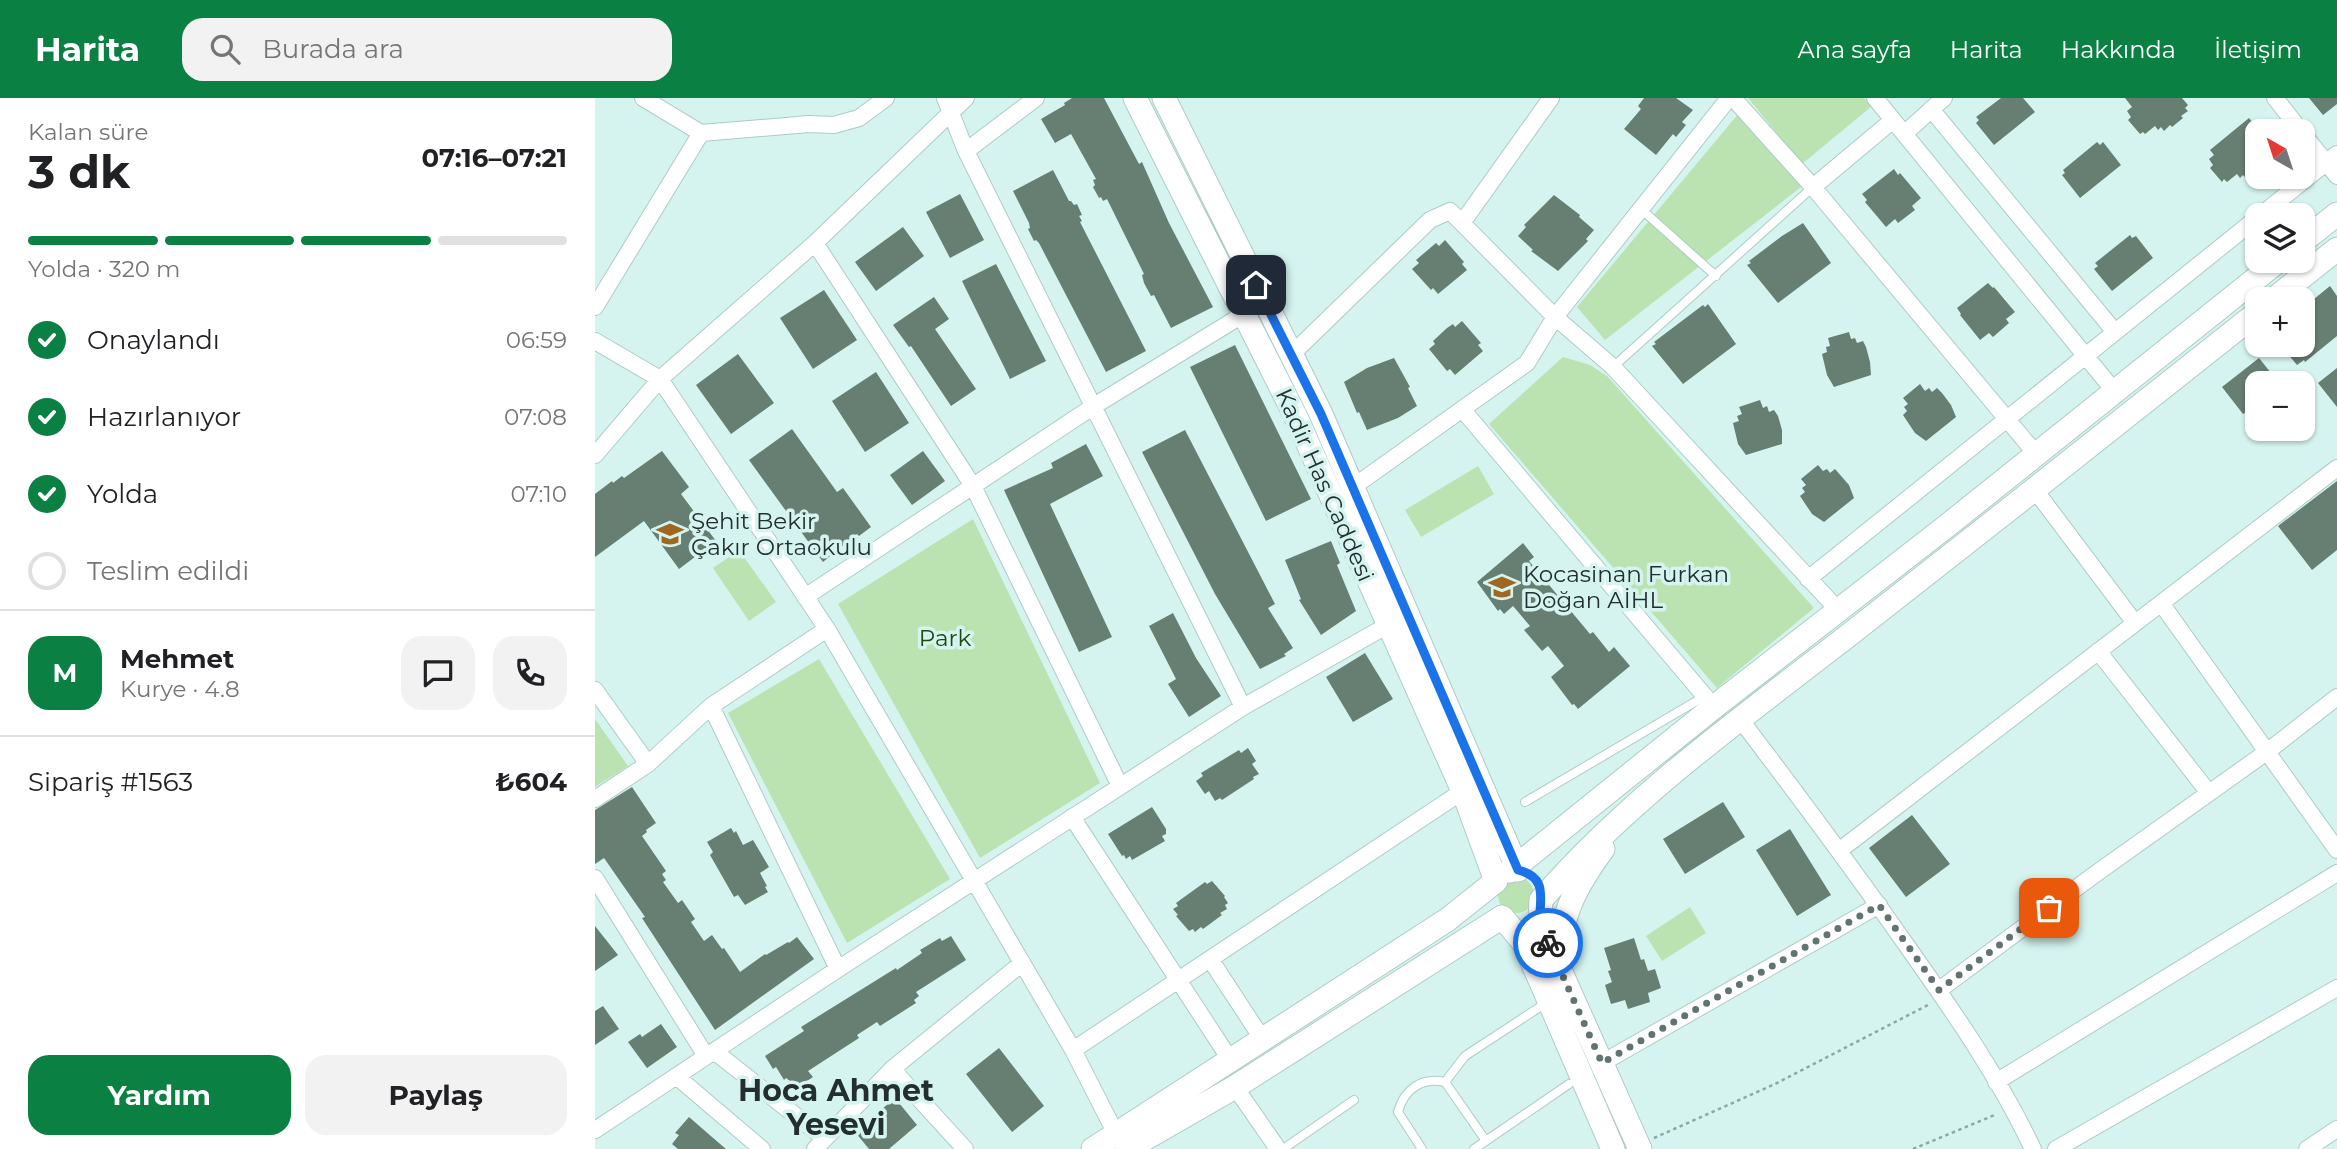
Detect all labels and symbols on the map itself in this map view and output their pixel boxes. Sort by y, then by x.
north arrow [2245,119,2315,189]
pin [1226,255,1286,315]
street label: Kadir Has Caddesi [1270,384,1380,586]
place label: Şehit Bekir Çakır Ortaokulu [691,507,872,561]
school or university icon: Şehit Bekir Çakır Ortaokulu [655,519,685,549]
place label: Kocasinan Furkan Doğan AİHL [1523,560,1729,614]
school or university icon: Kocasinan Furkan Doğan AİHL [1487,572,1517,602]
park label: Park [919,624,972,652]
pin [2019,878,2079,938]
courier [1513,908,1583,978]
district label: Hoca Ahmet Yesevi [738,1072,934,1143]

